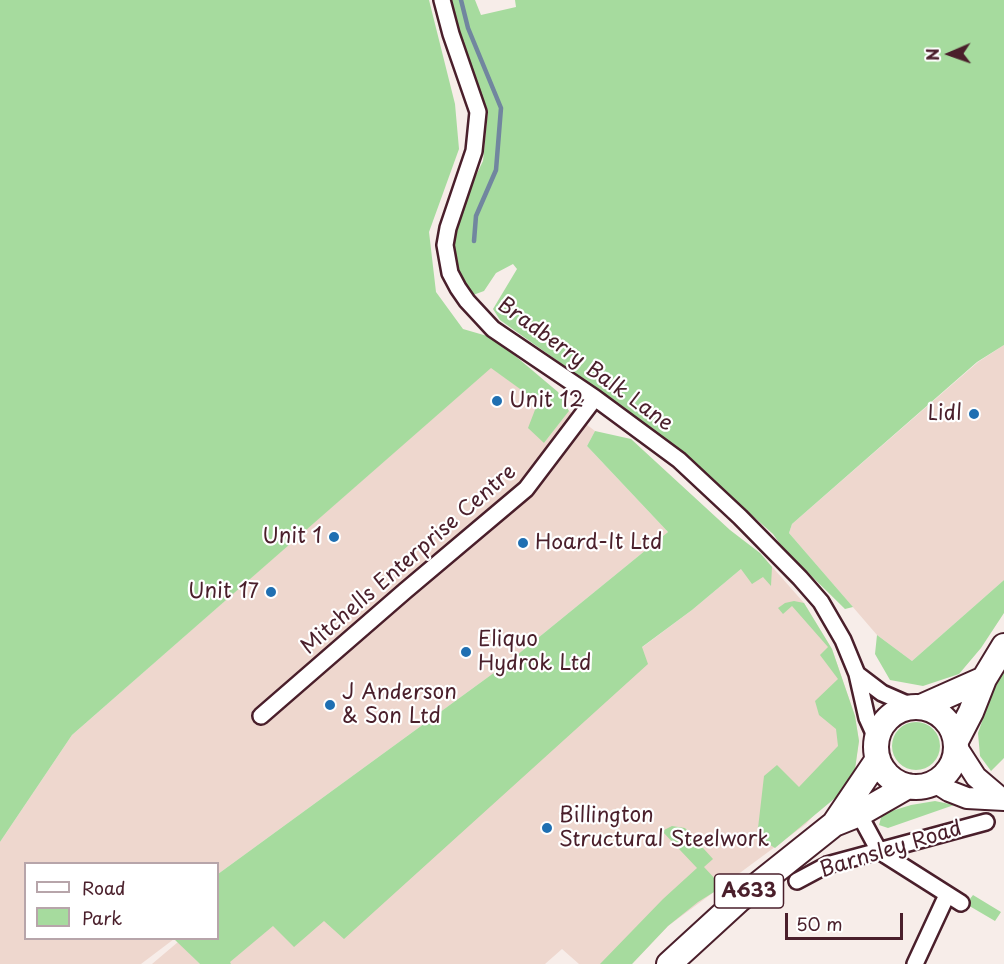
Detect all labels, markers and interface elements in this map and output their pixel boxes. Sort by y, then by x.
north arrow [920,24,980,84]
text: N [920,48,944,61]
street label: Bradberry Balk Lane [492,293,678,437]
place label: Unit 12 [509,388,584,414]
marker: Unit 12 [490,394,504,408]
place label: Lidl [927,401,962,427]
marker: Lidl [967,407,981,421]
street label: Mitchells Enterprise Centre [296,460,522,660]
place label: Unit 1 [262,524,322,550]
marker: Unit 1 [327,530,341,544]
place label: Hoard-It Ltd [535,530,662,556]
marker: Hoard-It Ltd [516,536,530,550]
place label: Unit 17 [188,579,259,605]
marker: Unit 17 [264,585,278,599]
place label: Eliquo Hydrok Ltd [478,627,591,677]
marker: Eliquo Hydrok Ltd [459,645,473,659]
place label: J Anderson & Son Ltd [342,680,457,730]
marker: J Anderson & Son Ltd [323,698,337,712]
place label: Billington Structural Steelwork [559,803,769,853]
street label: Barnsley Road [817,816,965,884]
marker: Billington Structural Steelwork [540,821,554,835]
legend [24,862,219,940]
text: Road [82,874,126,901]
road number: A633 [714,874,783,908]
scale bar [788,901,906,939]
text: Park [82,904,122,931]
text: 50 m [796,910,843,937]

